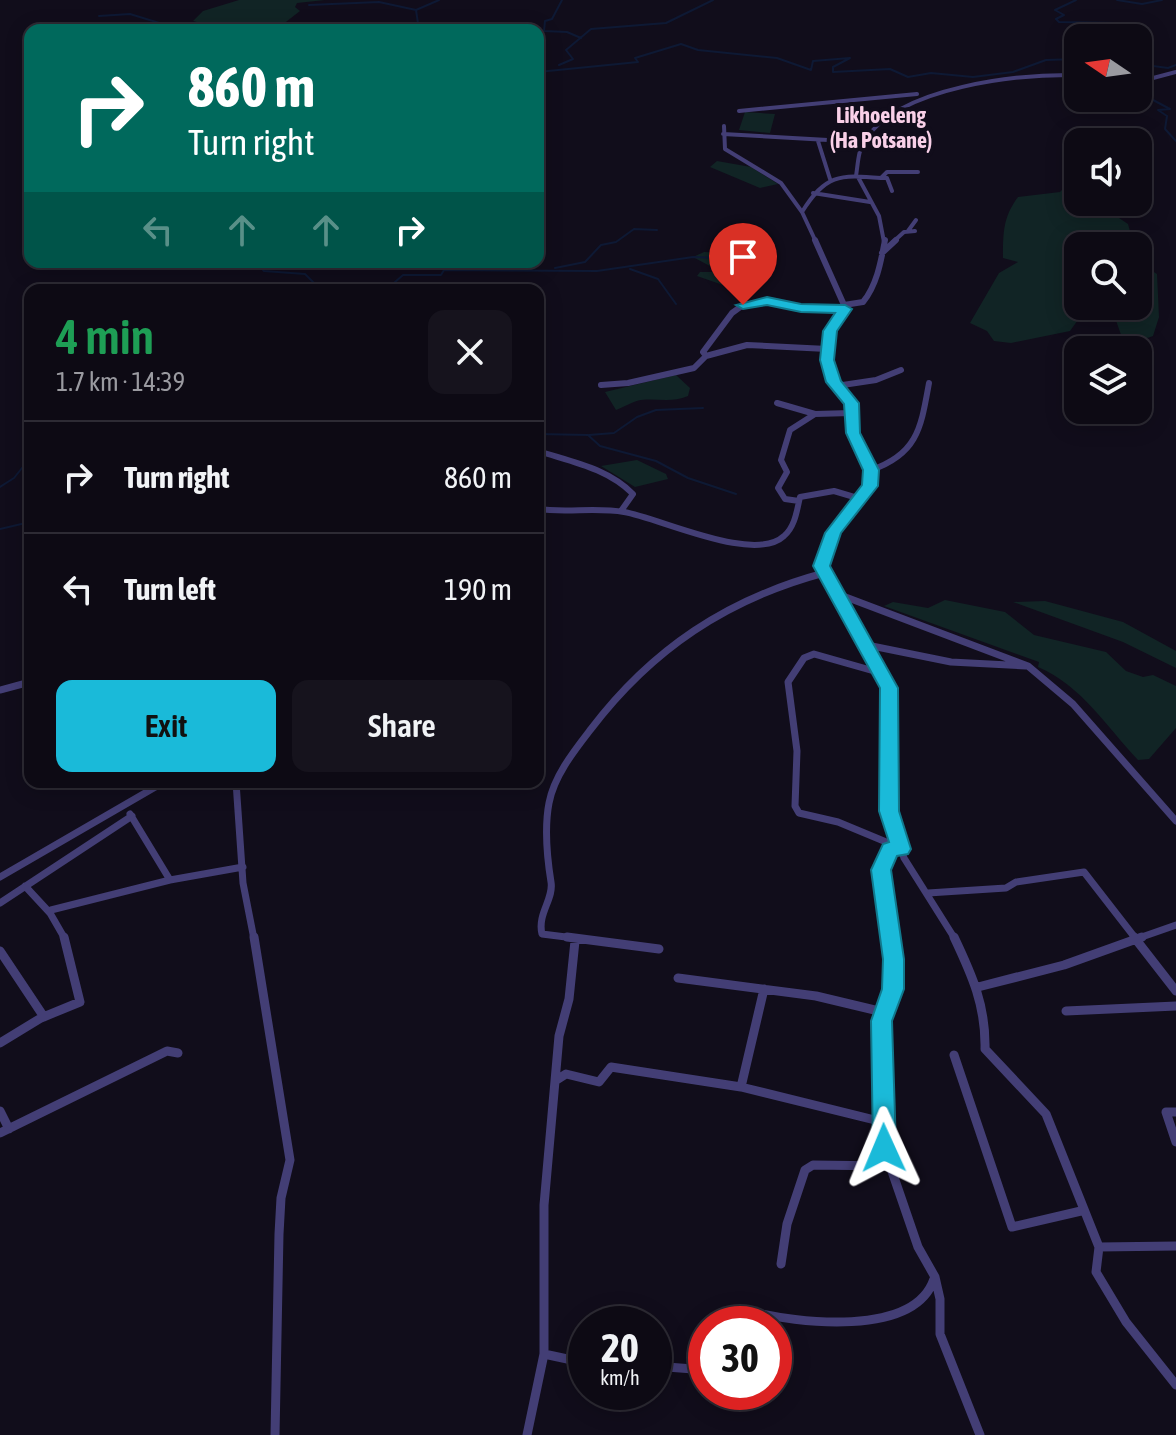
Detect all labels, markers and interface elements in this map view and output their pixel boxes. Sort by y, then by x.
north arrow [1064,24,1152,112]
map controls [1064,24,1152,424]
text: 860 m [188,55,315,119]
icon: right [56,56,160,160]
district label: Likhoeleng (Ha Potsane) [830,102,932,153]
text: Turn right [188,121,315,163]
button: sound [1064,128,1152,216]
icon: left [136,208,180,252]
icon: ahead [220,208,264,252]
icon: ahead [304,208,348,252]
icon: right [388,208,432,252]
pin [709,223,777,305]
button: search [1064,232,1152,320]
icon: arrive [721,235,765,279]
text: 4 min [56,309,154,364]
button: close [428,310,512,394]
button: layers [1064,336,1152,424]
text: 1.7 km · 14:39 [56,367,185,397]
icon: right [56,455,100,499]
text: Turn right [124,460,230,494]
text: 860 m [444,460,512,494]
icon: left [56,567,100,611]
text: Turn left [124,572,216,606]
text: 190 m [444,572,512,606]
button: Exit [56,680,276,772]
button: Share [292,680,512,772]
position arrow [842,1106,926,1190]
speed limit sign: 30 [688,1306,792,1410]
text: 20 [601,1325,639,1370]
text: km/h [600,1366,640,1389]

